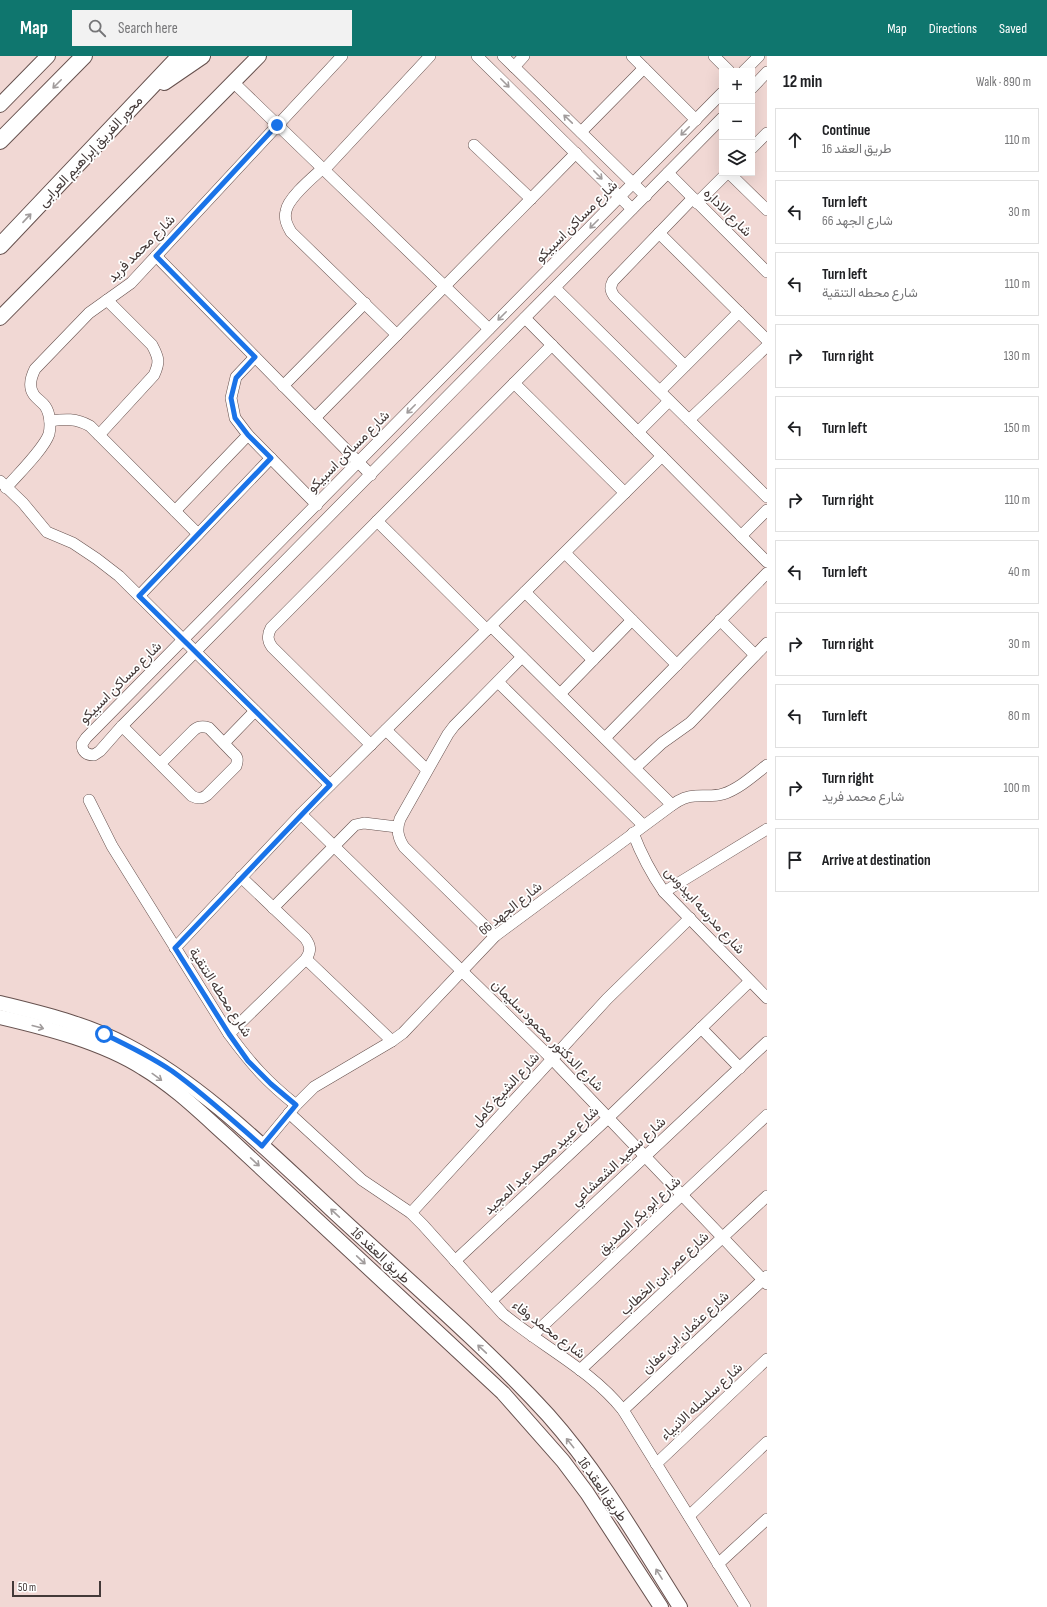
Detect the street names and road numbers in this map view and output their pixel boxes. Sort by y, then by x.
street label: محور الفريق إبراهيم العرابى [34,92,147,211]
street label: شارع مساكن اسبيكو [532,177,622,267]
street label: شارع الاداره [698,185,755,242]
street label: شارع محمد فريد [104,211,180,287]
street label: شارع مساكن اسبيكو [304,407,394,497]
street label: شارع مساكن اسبيكو [76,638,166,728]
street label: شارع مدرسه ابيدوس [659,863,748,959]
street label: شارع الجهد 66 [475,878,547,941]
street label: شارع محطه التنقية [184,944,256,1041]
street label: شارع الدكتور محمود سليمان [487,976,607,1096]
street label: شارع الشيخ كامل [468,1049,545,1131]
street label: شارع عبيد محمد عبد المجيد [480,1103,604,1220]
street label: شارع سعيد الشعشاعي [568,1113,671,1212]
street label: شارع ابو بكر الصديق [594,1173,686,1260]
street label: طريق العقد 16 [347,1224,414,1287]
street label: شارع عمر ابن الخطاب [616,1228,714,1320]
street label: شارع عثمان ابن عفان [638,1288,734,1379]
street label: شارع محمد وفاء [508,1296,589,1364]
street label: شارع سلسله الانبياء [657,1359,747,1445]
street label: طريق العقد 16 [574,1454,631,1525]

